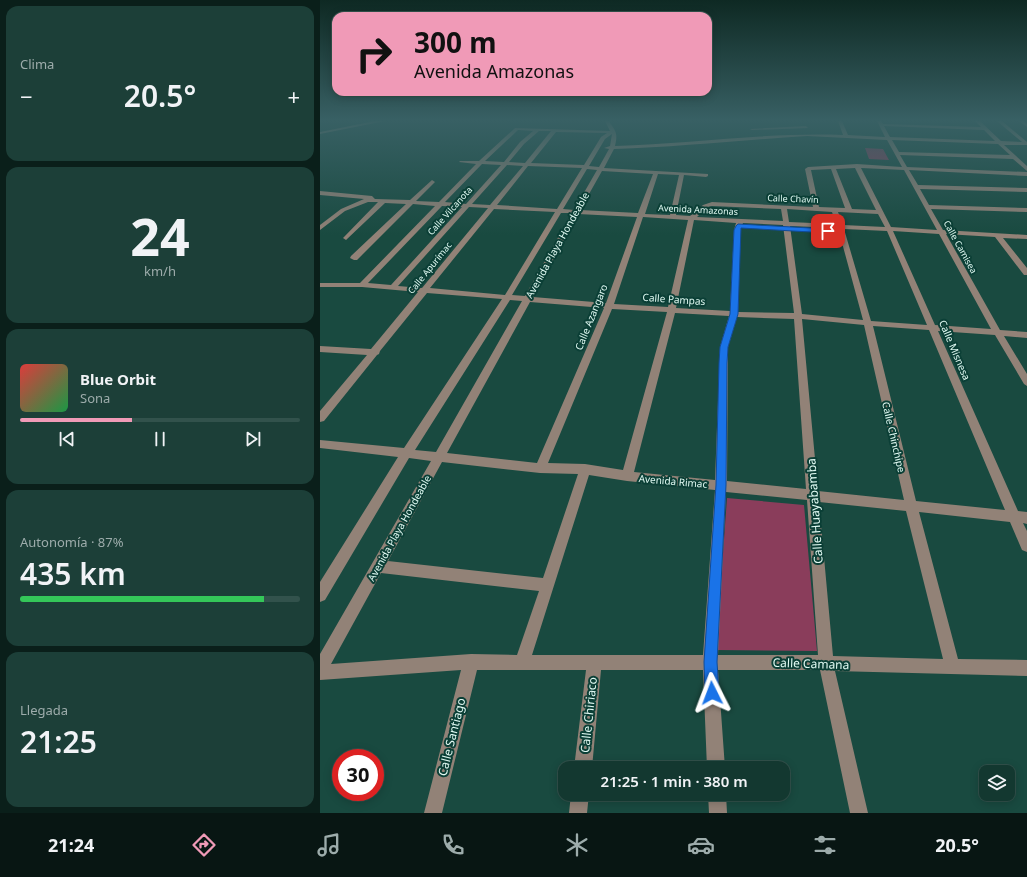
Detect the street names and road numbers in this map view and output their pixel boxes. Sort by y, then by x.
street label: Calle Vilcanota [424,183,475,238]
street label: Avenida Playa Hondeable [522,189,592,301]
street label: Calle Chavín [767,191,819,206]
street label: Avenida Amazonas [658,201,738,218]
street label: Calle Camisea [941,218,980,276]
street label: Calle Apurímac [405,238,455,296]
street label: Calle Azangaro [571,282,611,352]
street label: Calle Pampas [642,290,706,308]
street label: Calle Misnesa [936,318,974,382]
street label: Calle Chinchipe [879,400,909,474]
street label: Calle Huayabamba [802,458,827,564]
street label: Avenida Rimac [638,471,708,491]
street label: Avenida Playa Hondeable [364,472,434,584]
street label: Calle Camana [772,654,850,673]
street label: Calle Chiriaco [576,676,601,754]
street label: Calle Santiago [434,696,469,778]

